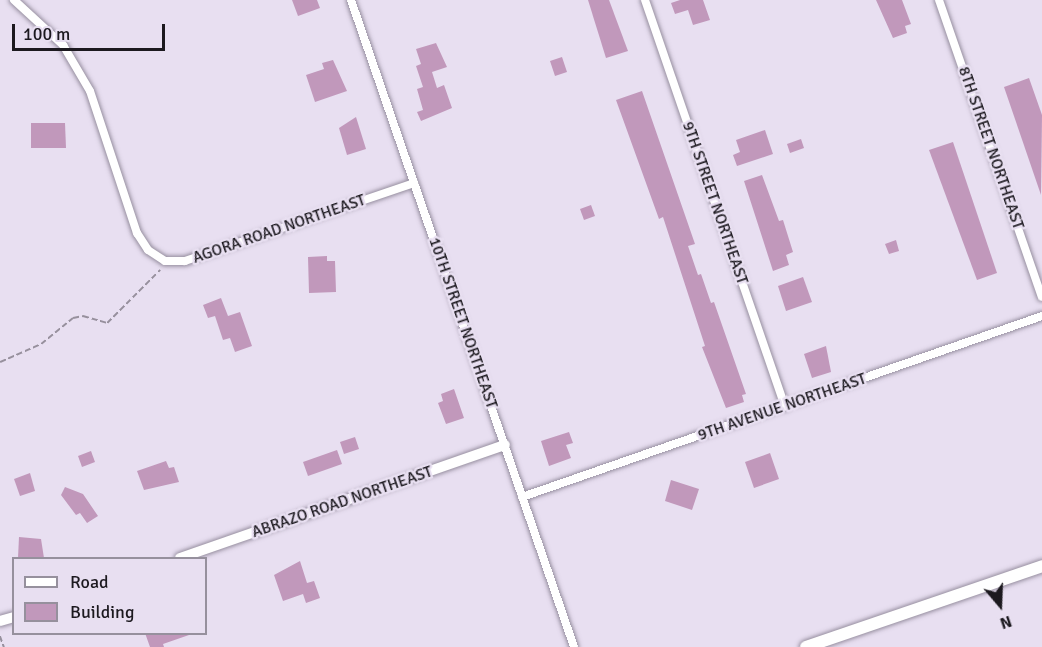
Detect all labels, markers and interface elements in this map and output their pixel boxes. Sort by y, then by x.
scale bar [15,12,168,50]
text: 100 m [23,23,70,45]
street label: 8TH STREET NORTHEAST [954,64,1028,232]
street label: 9TH STREET NORTHEAST [678,119,752,287]
street label: AGORA ROAD NORTHEAST [190,190,368,268]
street label: 10TH STREET NORTHEAST [425,235,501,411]
street label: 9TH AVENUE NORTHEAST [695,369,869,445]
street label: ABRAZO ROAD NORTHEAST [249,462,435,542]
legend [12,557,207,635]
text: Road [70,571,109,593]
north arrow [970,575,1030,635]
text: Building [70,601,134,623]
text: N [997,611,1014,633]

